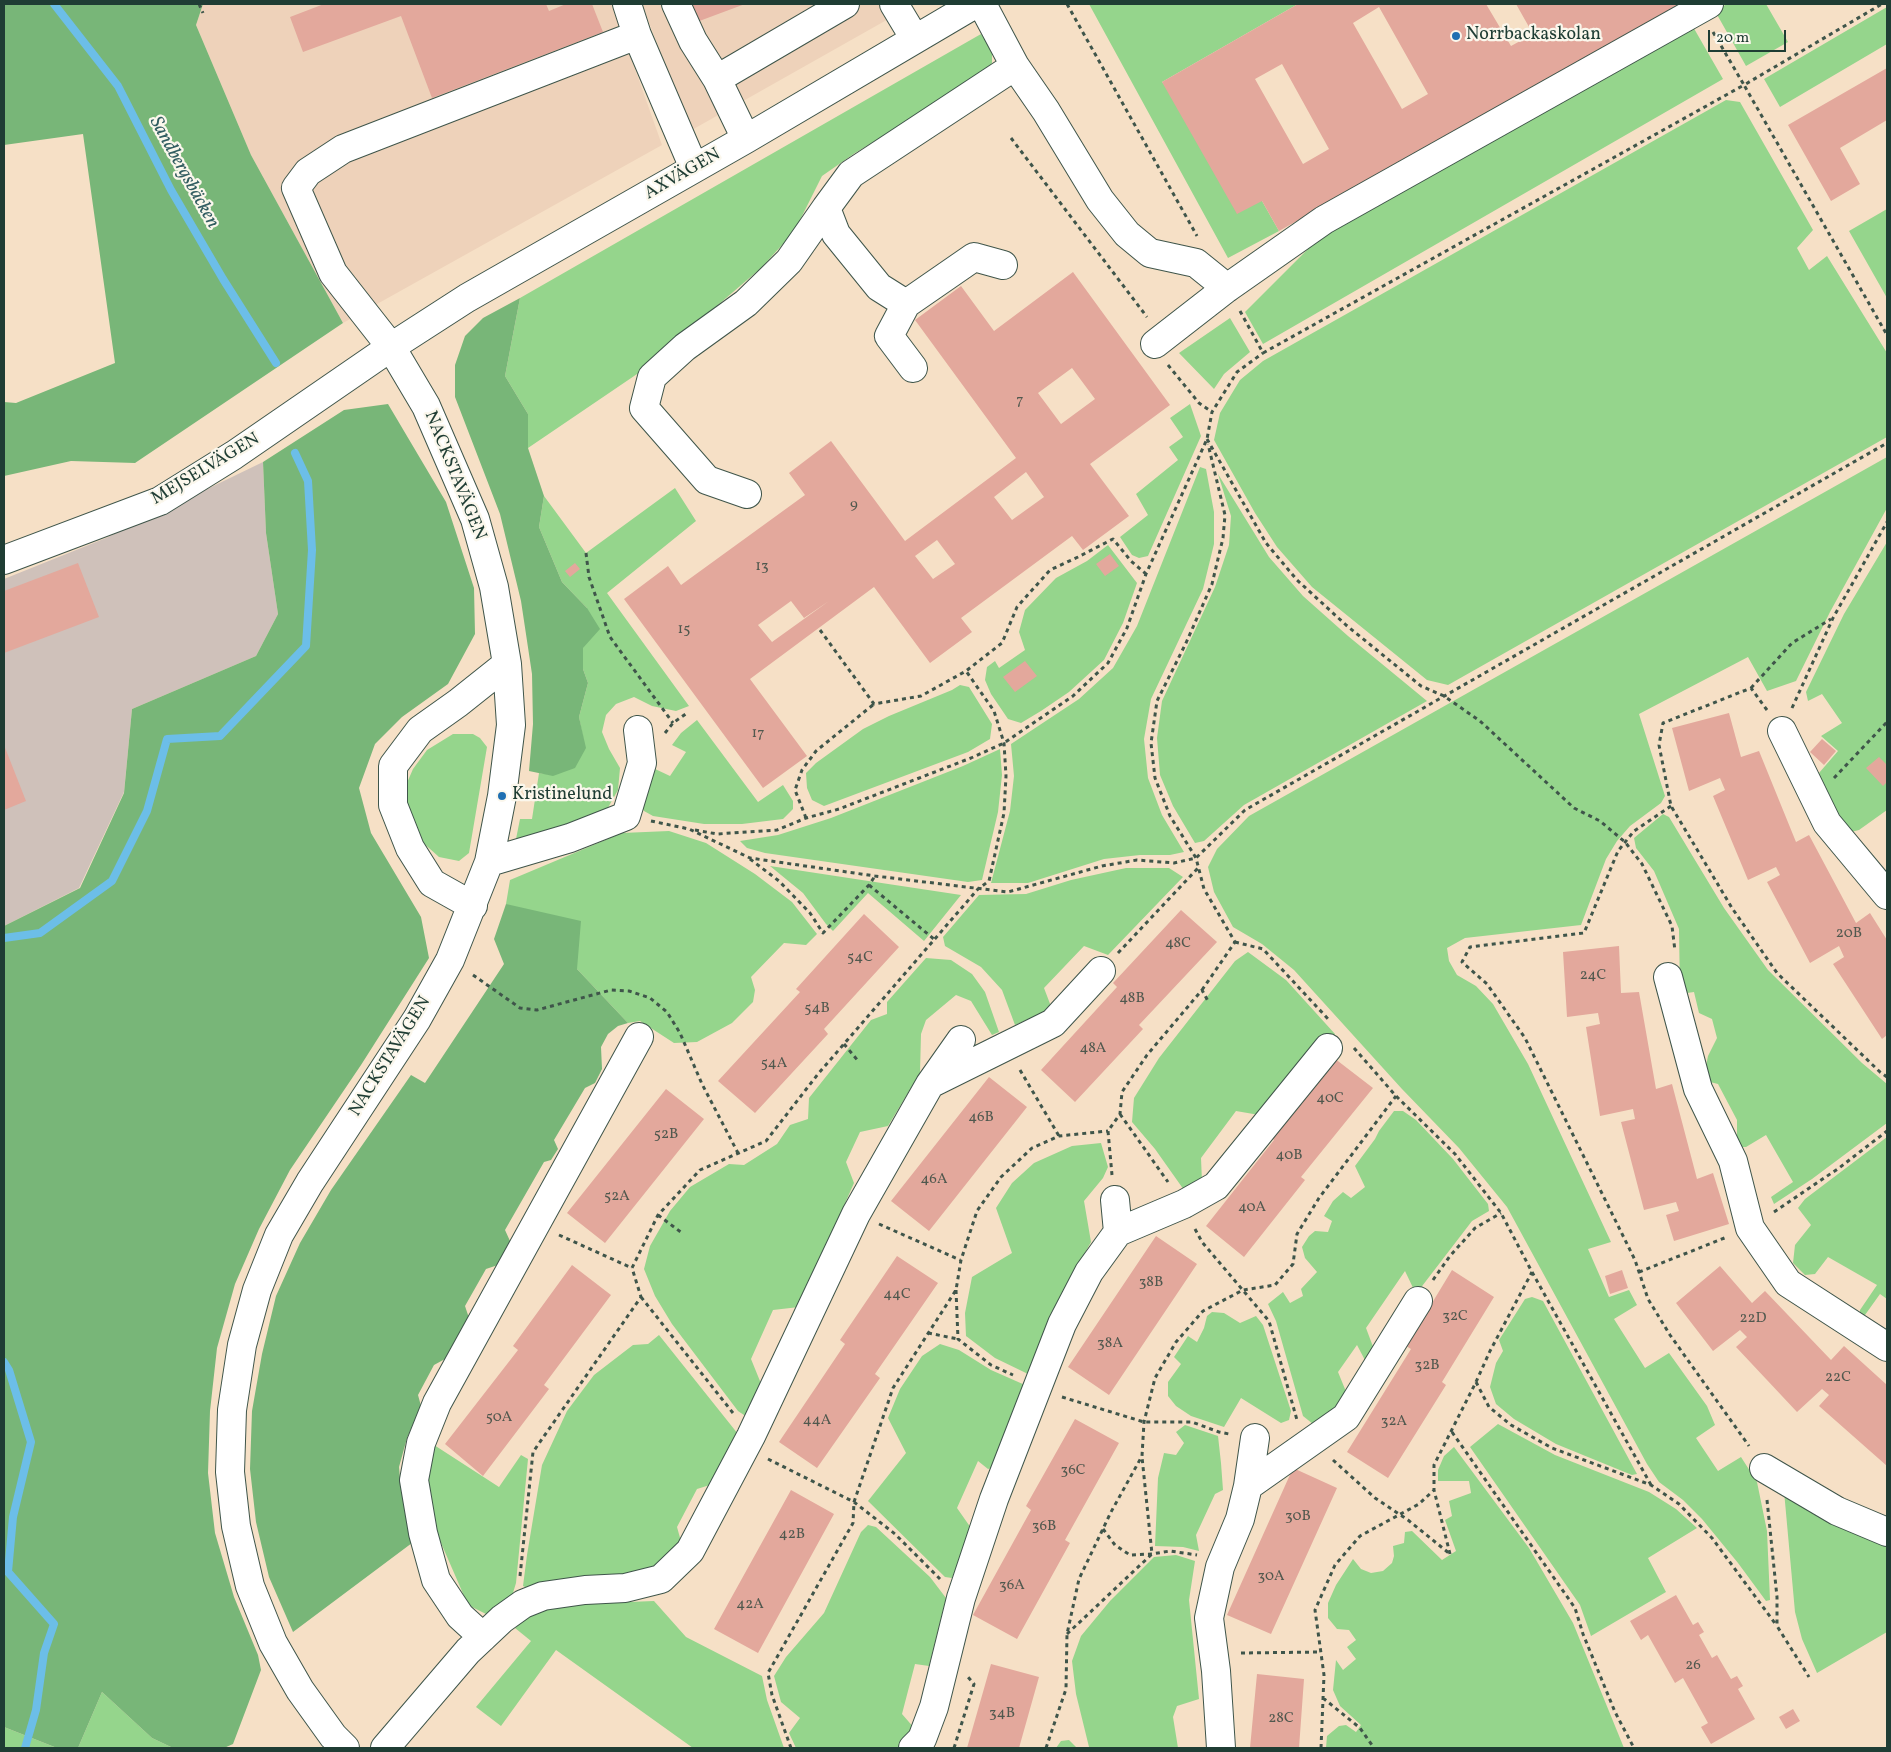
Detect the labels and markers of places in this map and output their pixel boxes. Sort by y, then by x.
place label: Norrbackaskolan [1466,25,1601,47]
marker: Norrbackaskolan [1450,30,1462,42]
place label: Kristinelund [512,785,612,807]
marker: Kristinelund [496,790,508,802]

